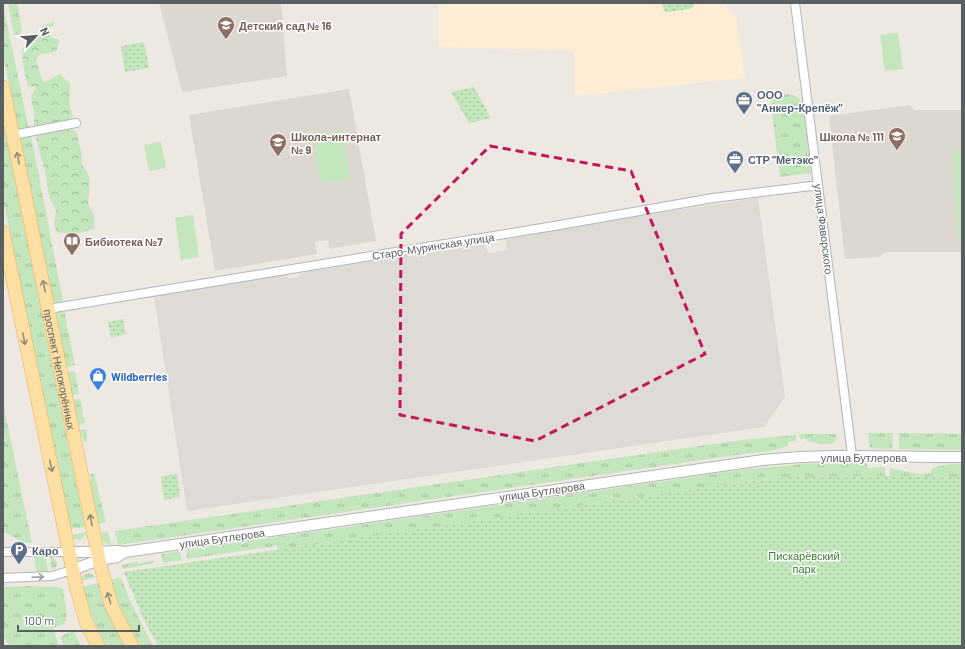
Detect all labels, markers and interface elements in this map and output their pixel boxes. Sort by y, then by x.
school or university icon: Детский сад № 16 [216,15,236,40]
north arrow [16,16,56,56]
place label: Детский сад № 16 [239,19,331,32]
text: N [38,25,53,38]
place label: ООО "Анкер-Крепёж" [757,88,842,114]
office icon: ООО "Анкер-Крепёж" [734,90,754,115]
school or university icon: Школа № 111 [887,126,907,151]
place label: Школа-интернат № 9 [291,130,382,156]
place label: Школа № 111 [820,130,884,143]
school or university icon: Школа-интернат № 9 [268,132,288,157]
office icon: СТР "Метэкс" [725,149,745,174]
one-way arrow [13,152,21,165]
place label: СТР "Метэкс" [748,153,818,166]
street label: улица Фаворского [812,183,836,275]
street label: Старо-Муринская улица [371,230,496,262]
library icon: Бибиотека №7 [62,231,82,256]
place label: Бибиотека №7 [85,235,163,248]
one-way arrow [39,280,47,293]
street label: проспект Непокорённых [42,308,79,431]
one-way arrow [21,332,29,345]
shop icon: Wildberries [88,366,108,391]
place label: Wildberries [111,370,168,383]
street label: улица Бутлерова [821,451,908,464]
one-way arrow [47,459,55,472]
street label: улица Бутлерова [498,478,587,503]
one-way arrow [86,514,94,527]
street label: улица Бутлерова [178,525,267,550]
parking icon: Каро [9,540,29,565]
place label: Каро [32,544,59,557]
park label: Пискарёвский парк [768,549,840,575]
one-way arrow [31,573,44,581]
one-way arrow [105,592,112,605]
scale bar [18,607,139,633]
text: 100 m [24,613,54,627]

